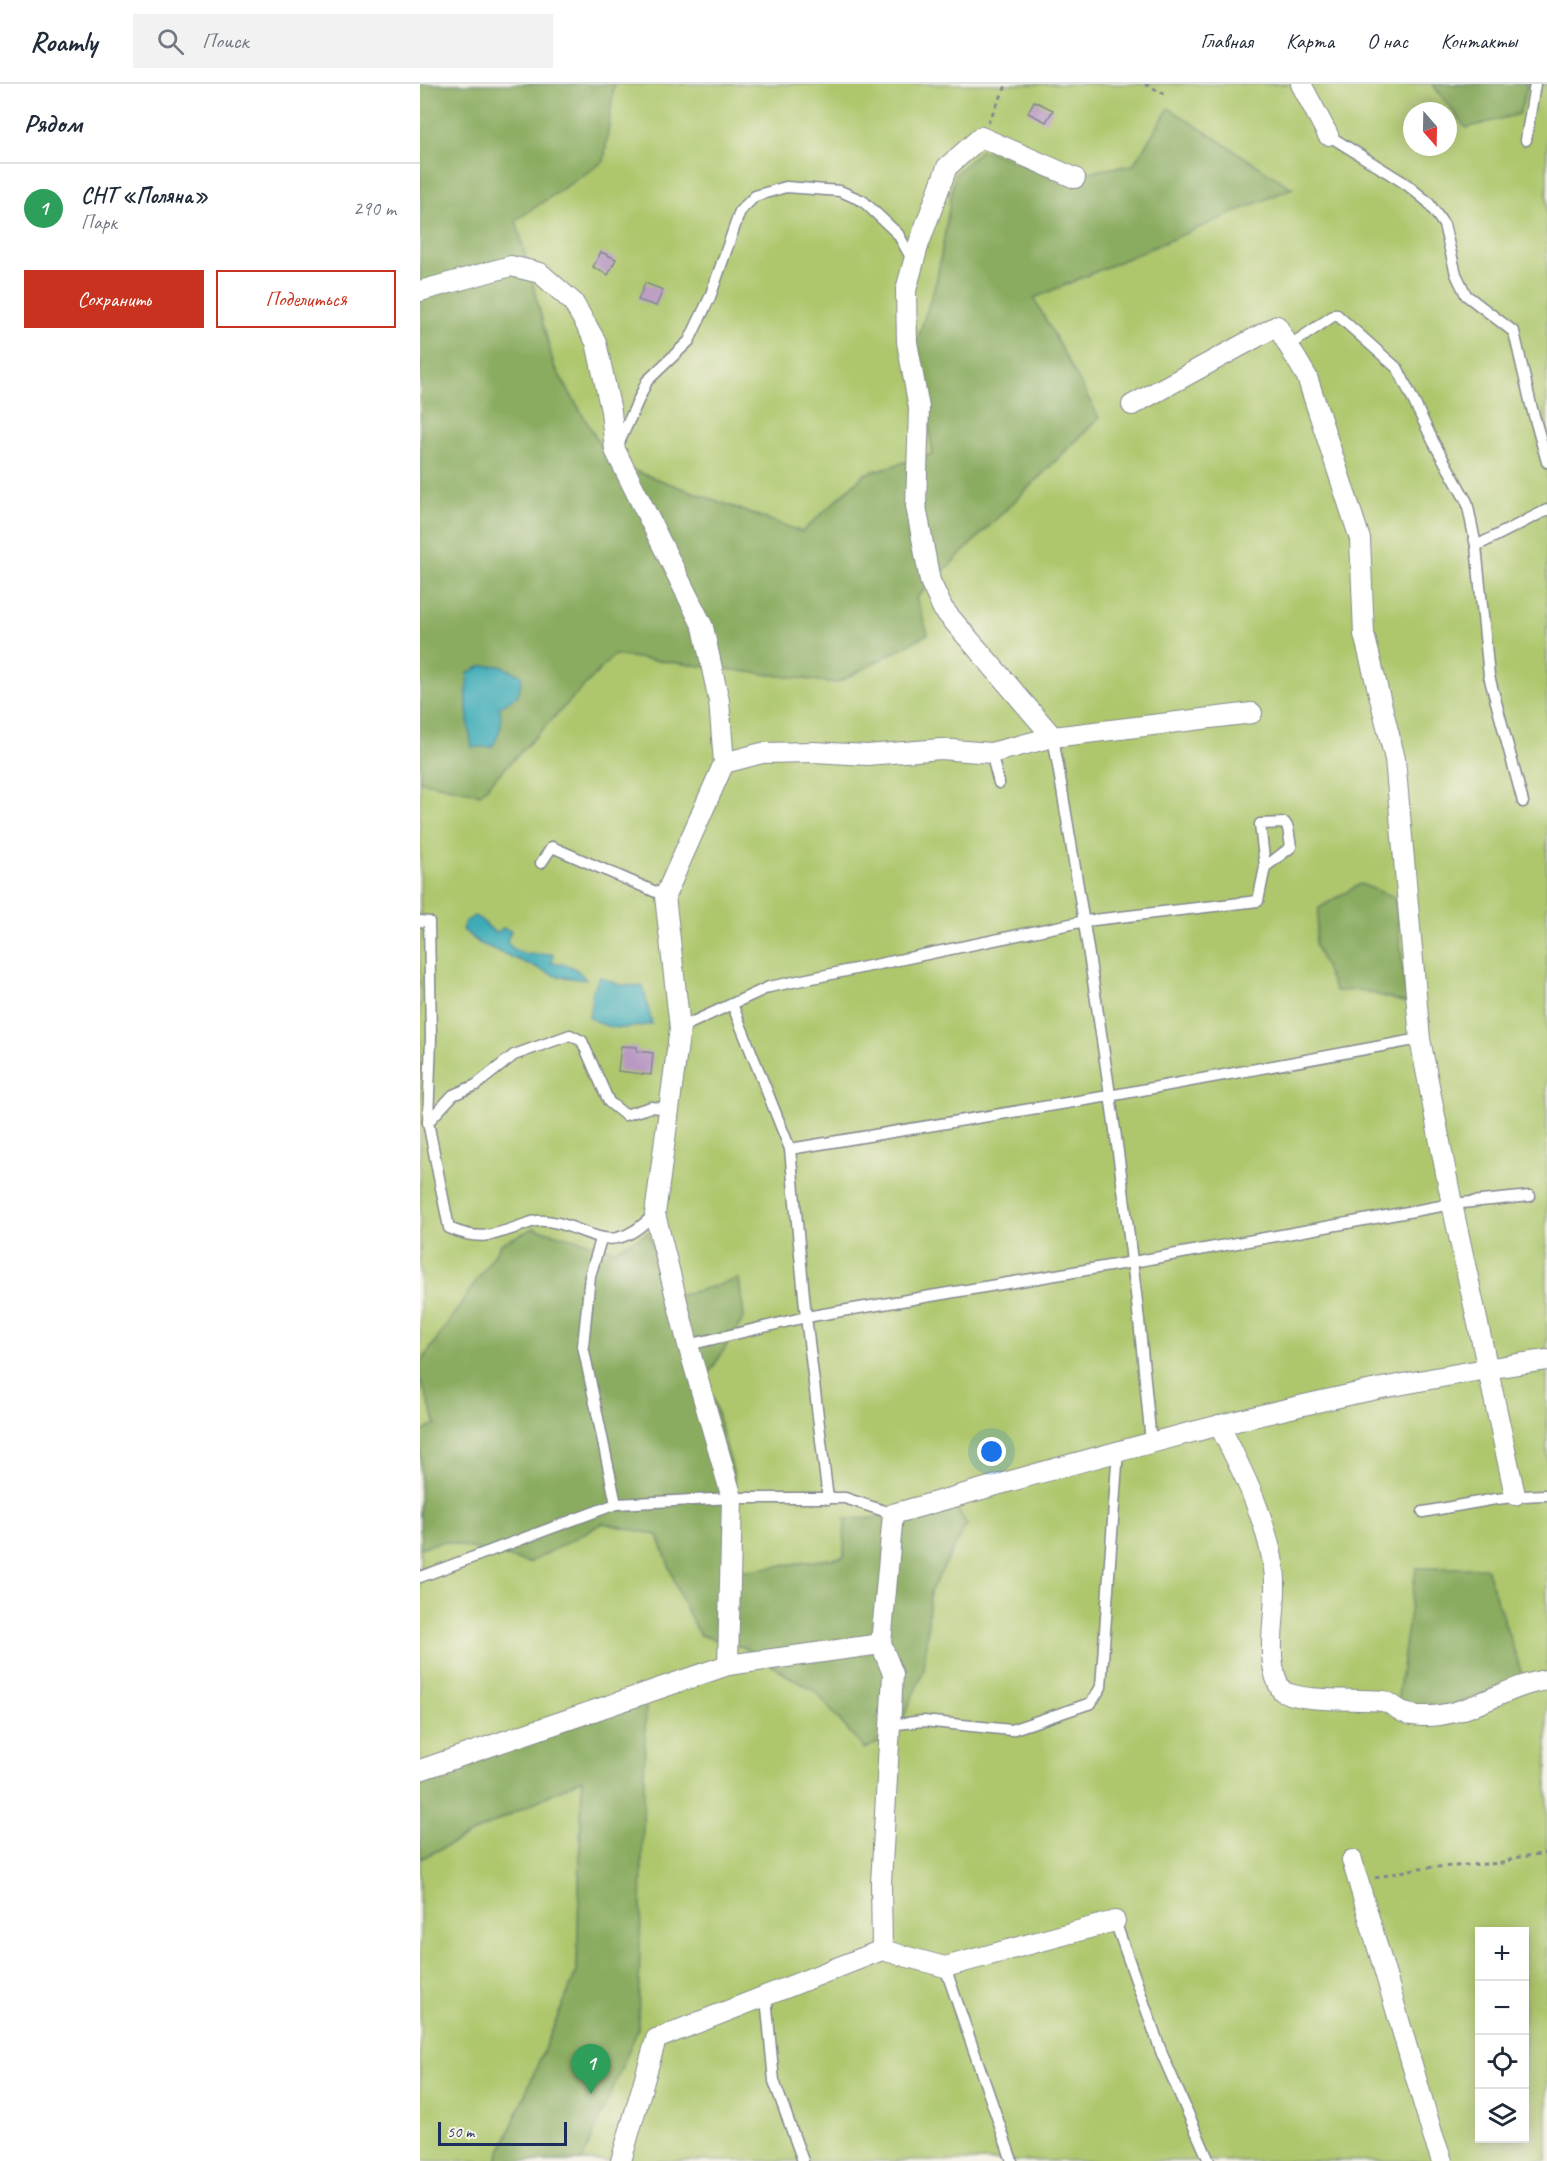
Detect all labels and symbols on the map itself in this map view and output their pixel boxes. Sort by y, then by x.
north arrow [1403,102,1457,156]
your location [977,1437,1006,1466]
pin: 1 [572,2044,610,2094]
scale bar [438,2119,567,2146]

